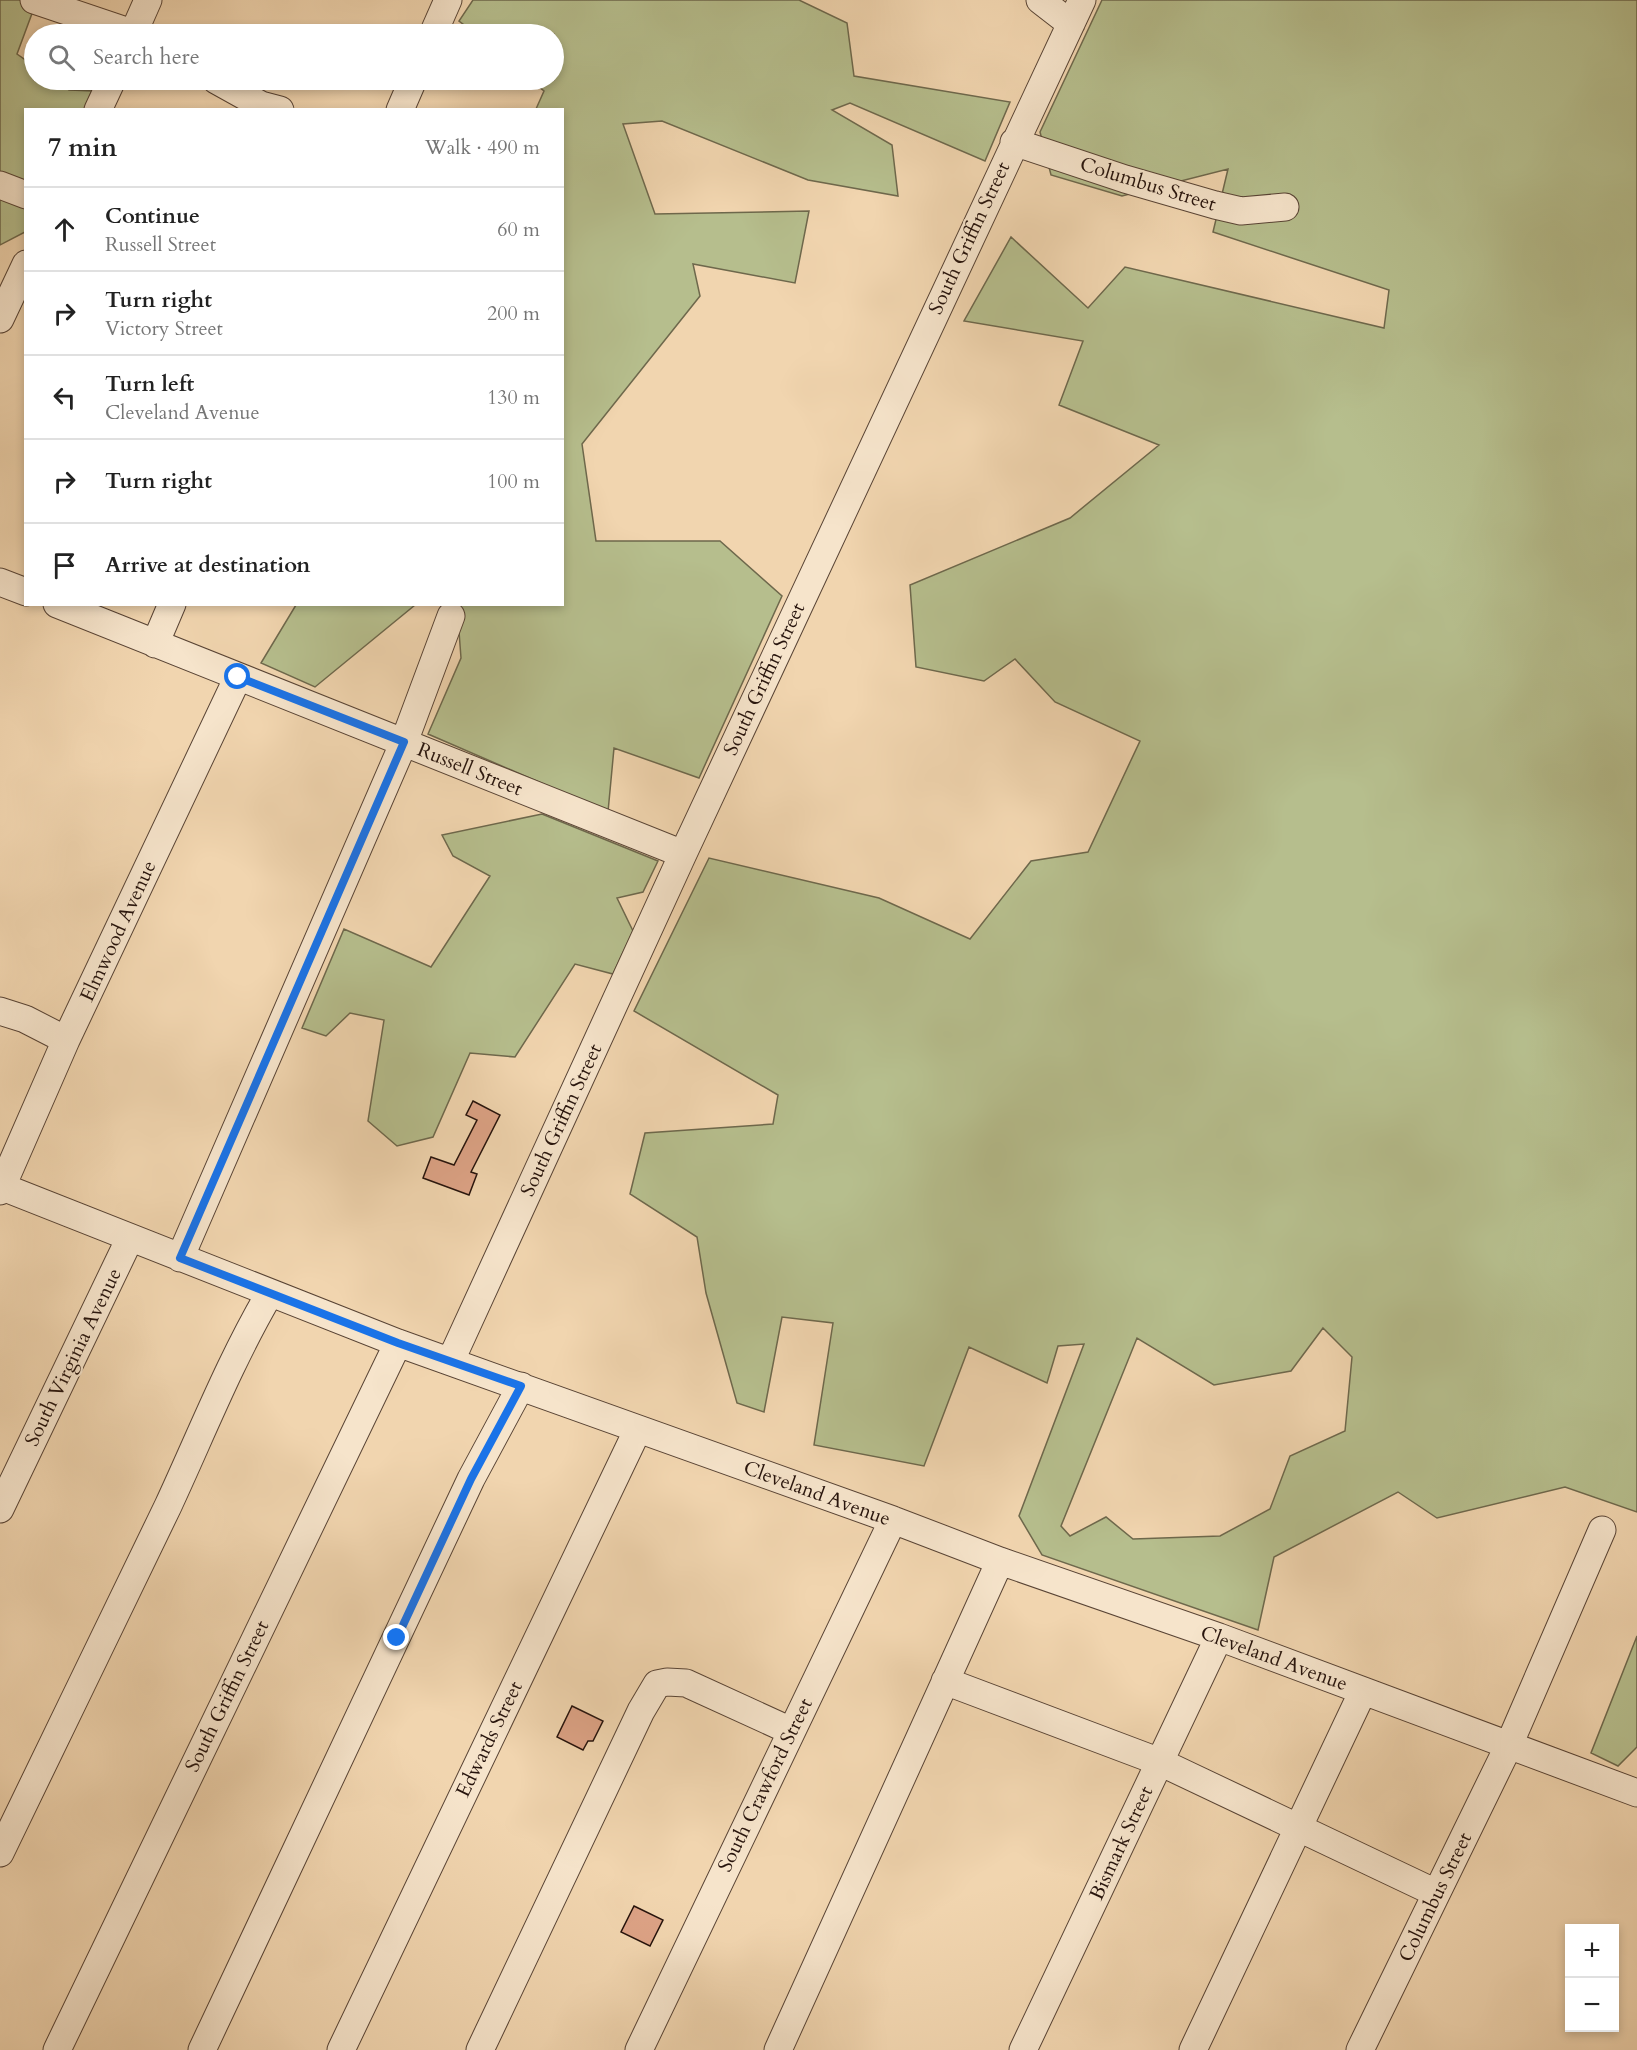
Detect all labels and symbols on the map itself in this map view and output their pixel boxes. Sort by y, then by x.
street label: Columbus Street [1077,150,1220,218]
street label: South Griffin Street [922,157,1016,319]
street label: South Griffin Street [717,598,811,760]
route start [224,663,250,689]
street label: Russell Street [413,736,527,803]
street label: Elmwood Avenue [73,856,163,1006]
street label: South Griffin Street [514,1039,608,1201]
street label: South Virginia Avenue [18,1264,128,1450]
street label: Cleveland Avenue [740,1454,894,1532]
street label: South Griffin Street [179,1615,276,1776]
street label: Cleveland Avenue [1197,1619,1351,1697]
route end [383,1624,409,1650]
street label: Edwards Street [449,1676,529,1801]
street label: South Crawford Street [711,1693,819,1876]
street label: Bismark Street [1083,1781,1160,1904]
street label: Columbus Street [1392,1827,1478,1966]

